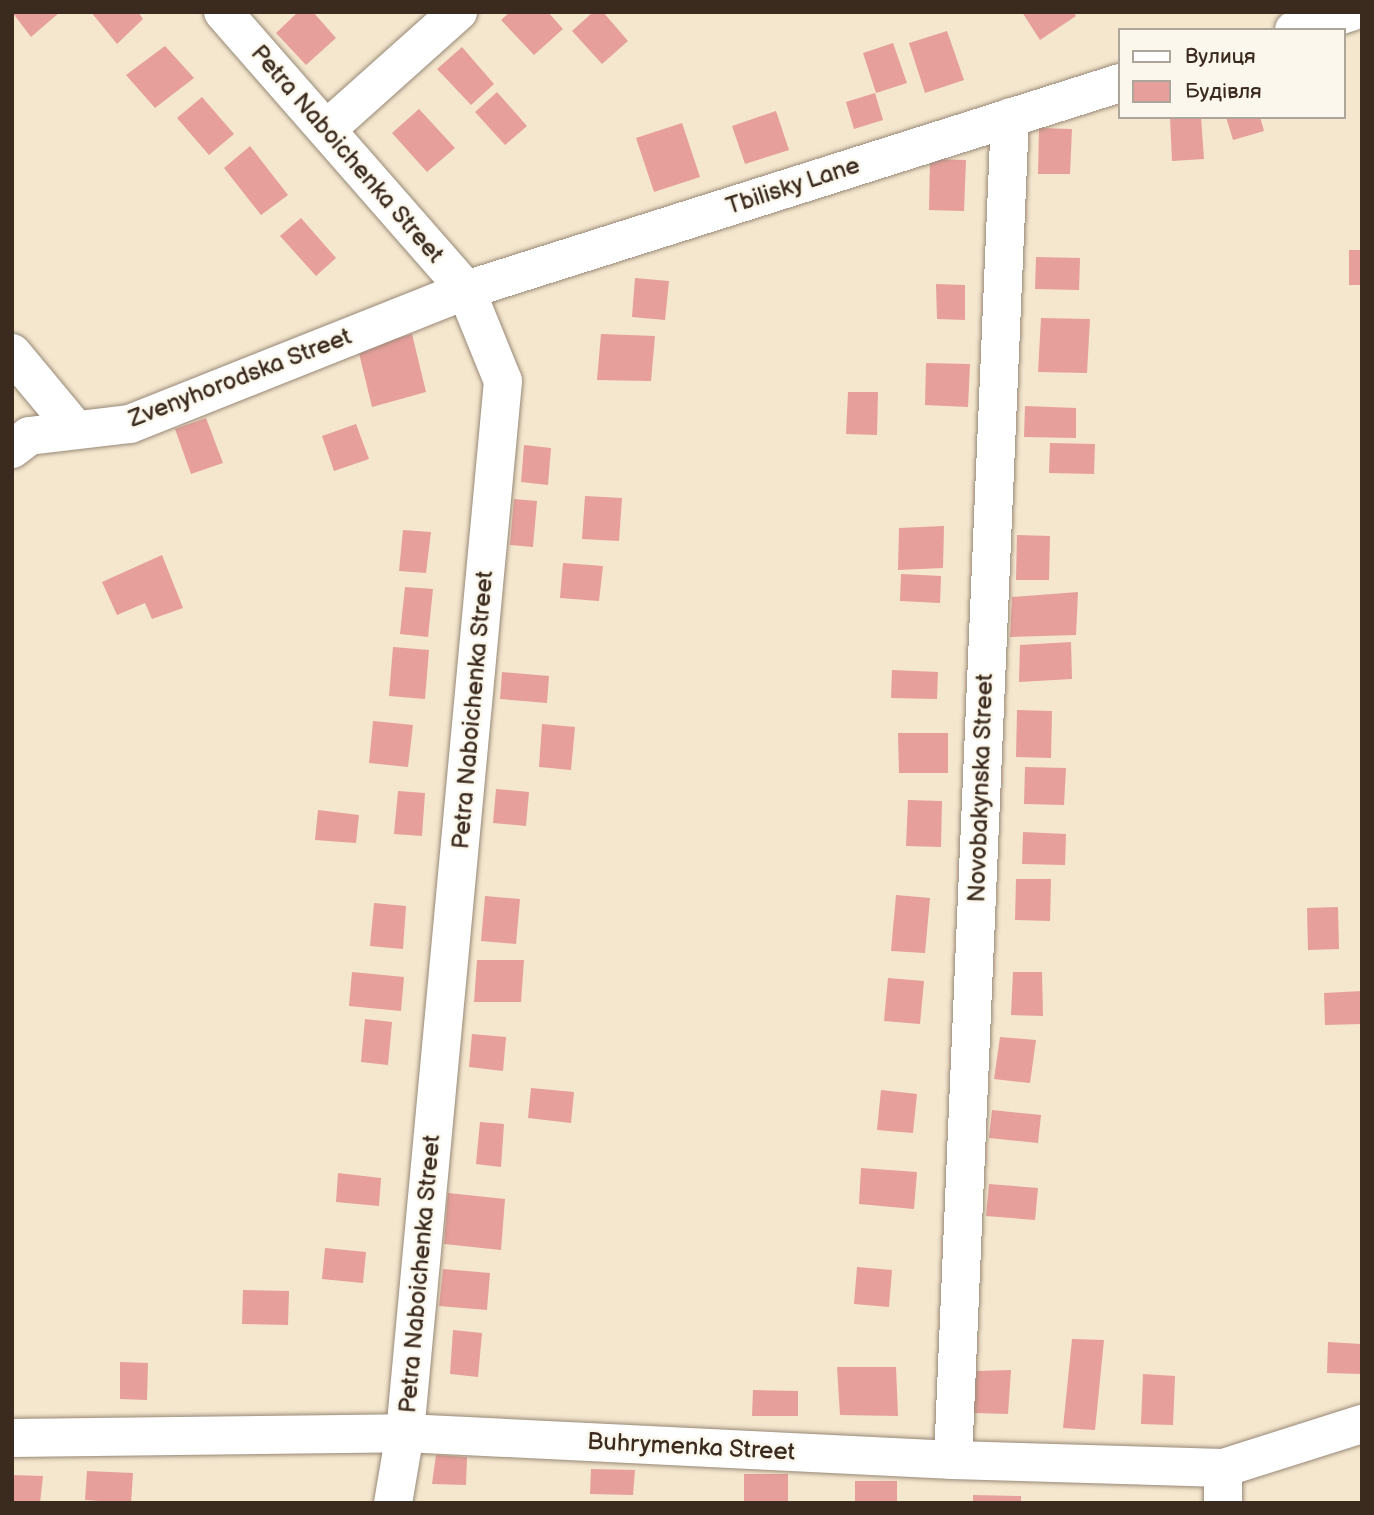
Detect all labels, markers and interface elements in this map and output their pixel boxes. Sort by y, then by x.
legend [1118,28,1346,119]
street label: Petra Naboichenka Street [244,39,450,269]
text: Вулиця [1185,44,1256,69]
text: Будівля [1185,79,1262,104]
street label: Tbilisky Lane [722,151,864,221]
street label: Zvenyhorodska Street [125,322,355,434]
street label: Petra Naboichenka Street [446,570,500,850]
street label: Novobakynska Street [963,673,999,903]
street label: Petra Naboichenka Street [393,1134,447,1414]
street label: Buhrymenka Street [586,1427,796,1467]

